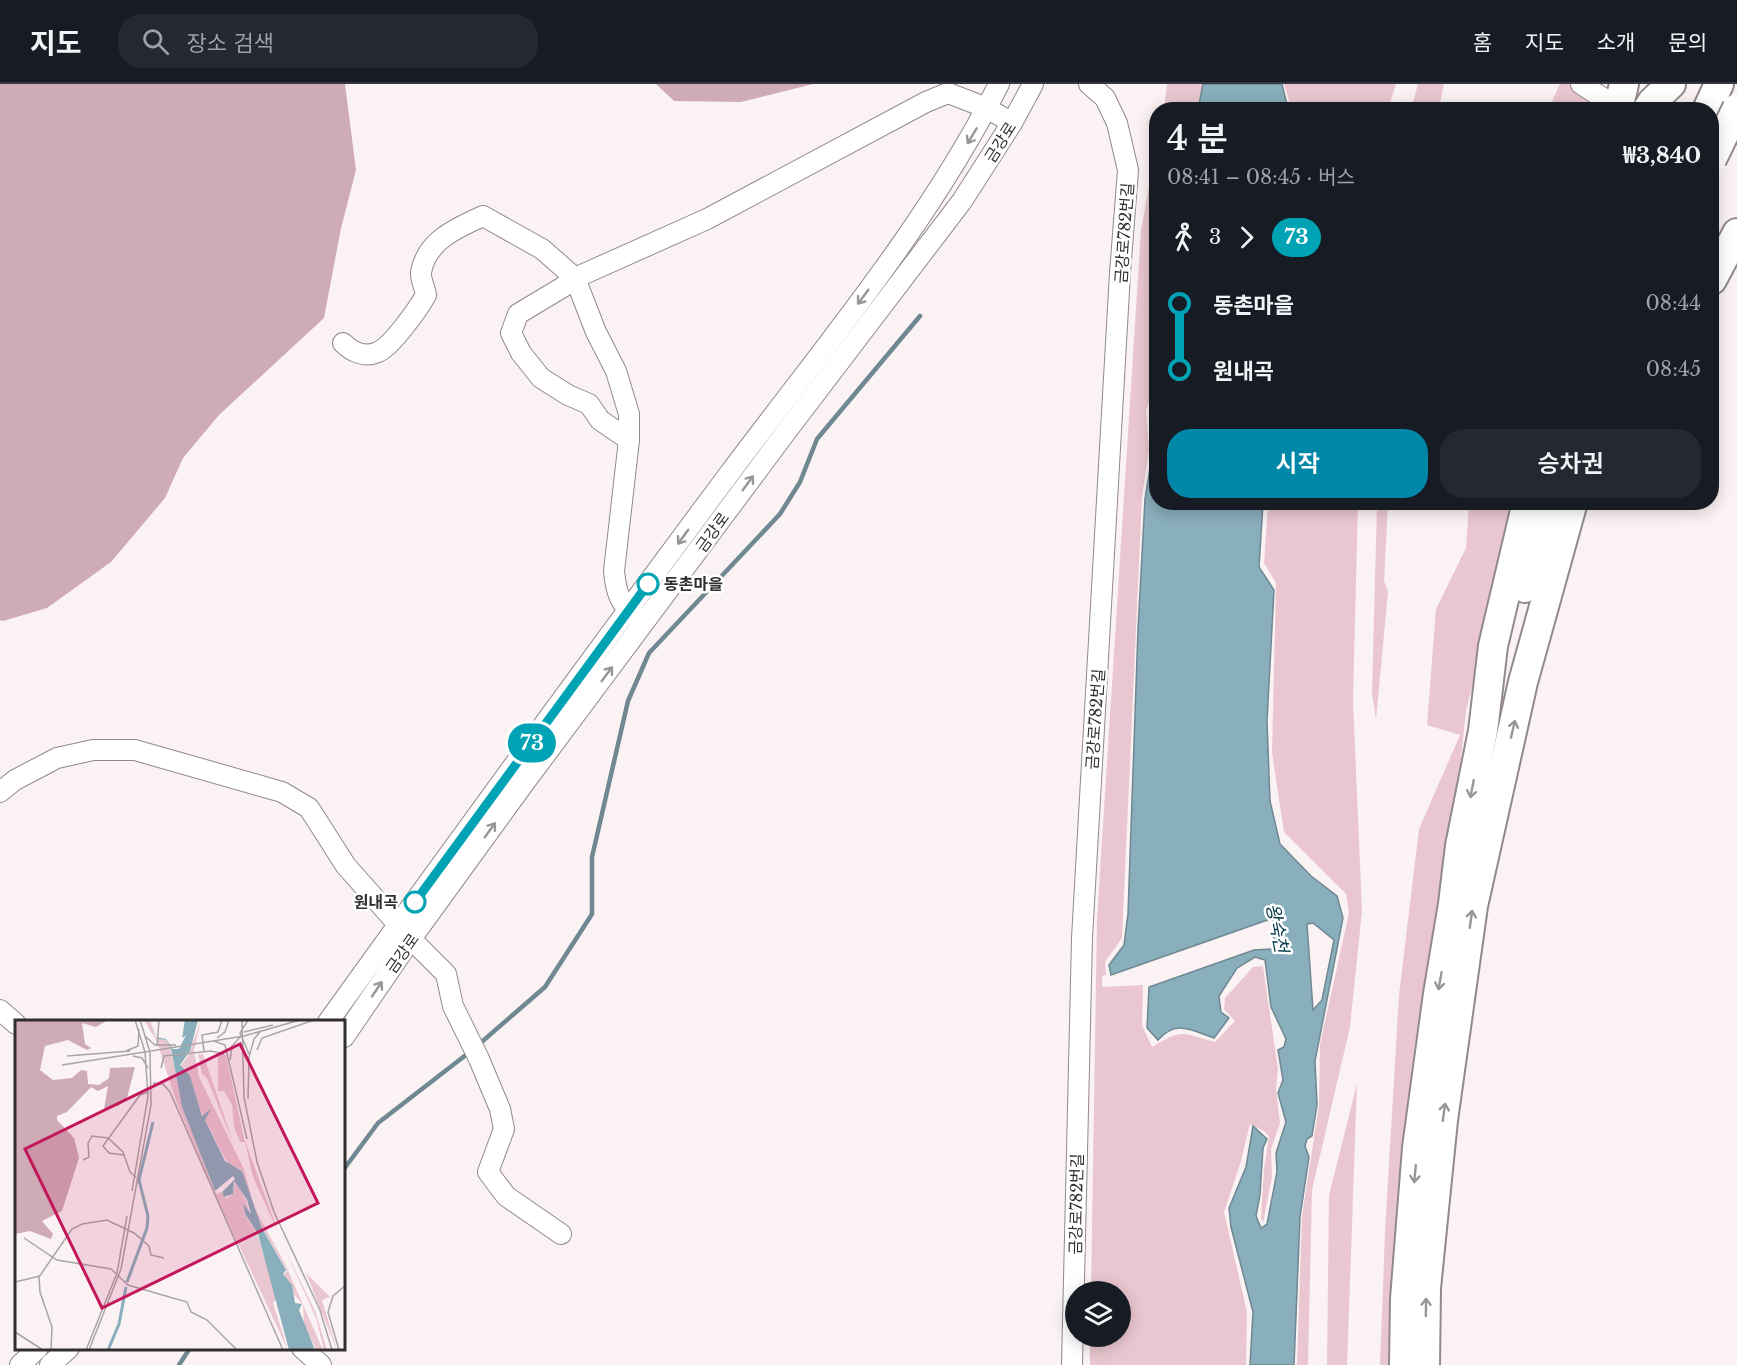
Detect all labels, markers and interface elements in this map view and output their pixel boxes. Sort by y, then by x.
search box [118,14,538,68]
icon: search [139,25,172,58]
text: 지도 [30,26,82,61]
text: 장소 검색 [187,30,274,57]
text: 홈 [1473,30,1492,56]
text: 지도 [1525,30,1564,56]
text: 소개 [1597,30,1635,56]
text: 문의 [1668,30,1707,56]
street label: 금강로 [980,118,1020,166]
text: 4 분 [1167,118,1227,159]
one-way arrow [966,127,978,144]
text: ₩3,840 [1623,142,1701,169]
text: 08:41 – 08:45 · 버스 [1167,165,1355,189]
street label: 금강로782번길 [1110,182,1138,284]
icon: walk [1167,221,1200,254]
icon: forward [1230,221,1263,254]
text: 73 [1284,224,1309,250]
text: 3 [1209,225,1221,249]
one-way arrow [857,289,870,305]
text: 08:44 [1646,291,1701,315]
text: 동촌마을 [1213,292,1294,319]
text: 08:45 [1646,357,1701,381]
text: 원내곡 [1213,358,1274,385]
button: 시작 [1167,429,1428,498]
button: 승차권 [1440,429,1701,498]
one-way arrow [742,476,754,492]
street label: 금강로 [691,508,733,556]
one-way arrow [677,529,689,545]
marker: 동촌마을 [637,573,659,595]
place label: 동촌마을 [664,574,723,594]
one-way arrow [600,666,613,682]
street label: 금강로782번길 [1081,668,1109,770]
one-way arrow [1507,720,1519,739]
line badge: 73 [505,724,559,762]
text: 73 [520,730,544,756]
one-way arrow [1466,778,1477,798]
one-way arrow [484,823,497,839]
marker: 원내곡 [404,891,426,913]
place label: 원내곡 [354,892,398,912]
water label: 왕숙천 [1261,902,1293,957]
one-way arrow [1465,910,1476,930]
street label: 금강로 [381,929,423,977]
one-way arrow [1435,971,1446,990]
one-way arrow [371,981,383,997]
inset map [15,1020,345,1350]
one-way arrow [1439,1103,1450,1123]
street label: 금강로782번길 [1065,1153,1087,1255]
one-way arrow [1409,1164,1420,1184]
map controls [1065,1281,1131,1347]
button: layers [1065,1281,1131,1347]
one-way arrow [1420,1297,1432,1317]

